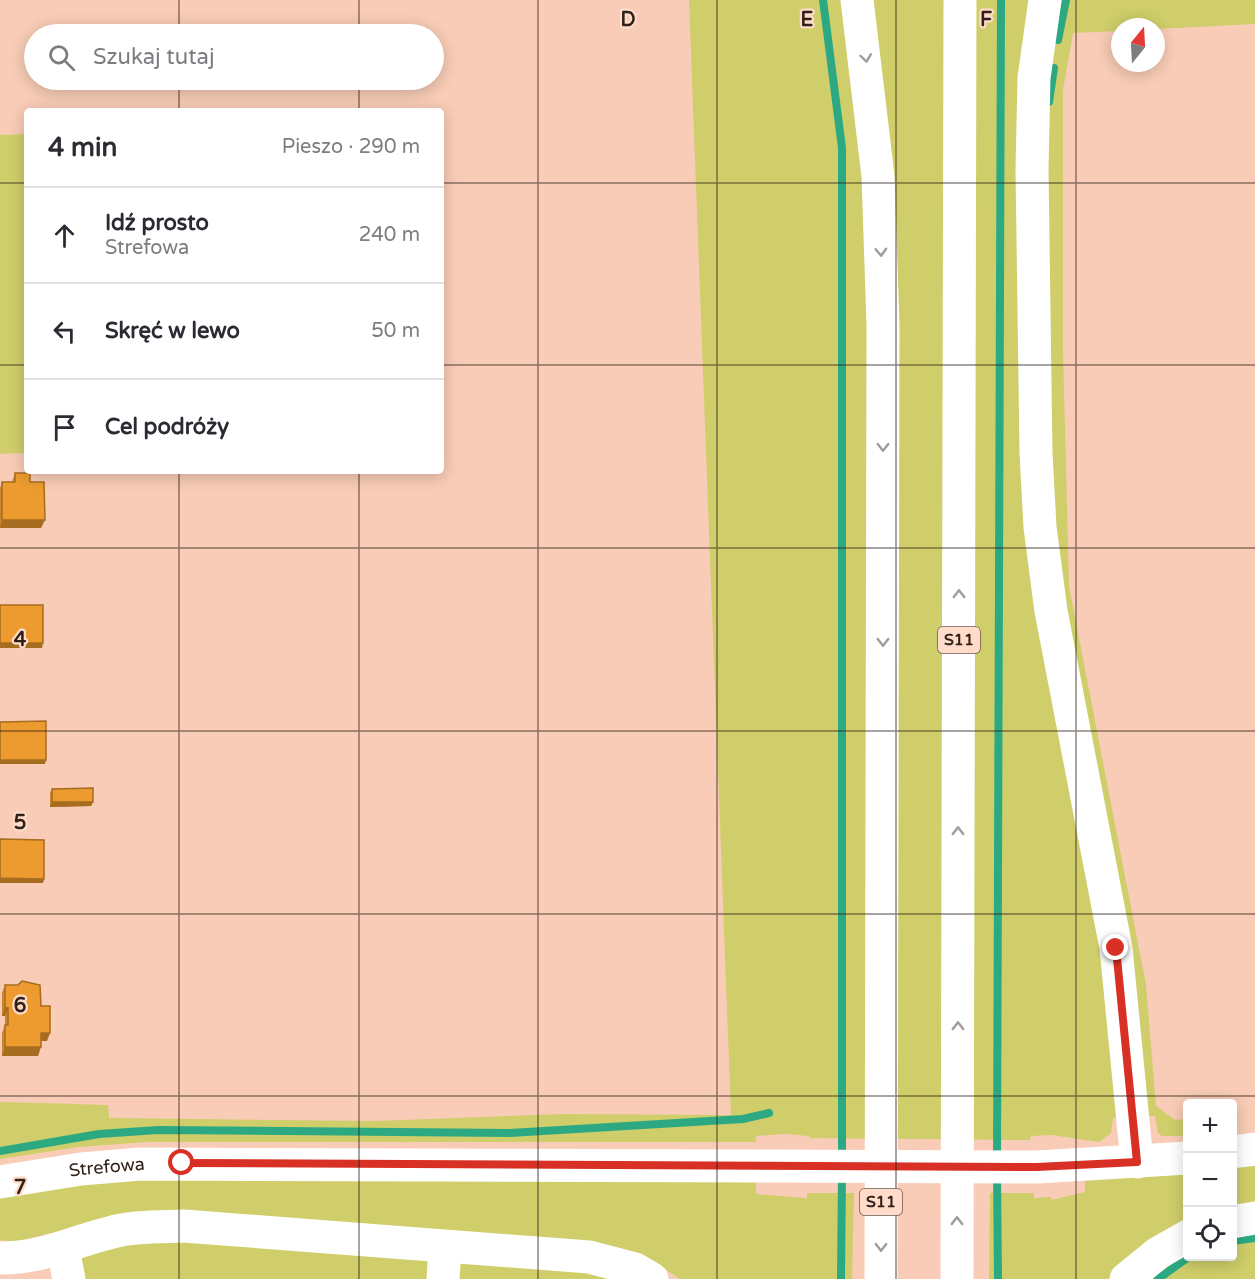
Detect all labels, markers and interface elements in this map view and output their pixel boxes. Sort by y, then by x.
text: D [620,8,636,32]
text: E [801,8,814,32]
text: F [980,8,992,32]
north arrow [1111,18,1165,72]
search box [24,24,444,90]
icon: search [45,41,78,74]
text: Szukaj tutaj [93,44,215,70]
one-way arrow [859,53,871,63]
text: 4 min [48,132,117,163]
text: Pieszo · 290 m [282,135,420,159]
text: Idź prosto [105,210,209,236]
icon: ahead [48,219,81,252]
text: 240 m [359,223,420,247]
text: Strefowa [105,236,189,260]
one-way arrow [875,248,888,257]
icon: left [48,315,81,348]
text: Skręć w lewo [105,318,240,344]
text: 50 m [371,319,420,343]
icon: arrive [48,411,81,444]
text: Cel podróży [105,414,229,440]
one-way arrow [877,443,889,452]
one-way arrow [953,589,965,598]
road number: S11 [938,627,980,653]
text: 4 [14,628,27,652]
one-way arrow [877,638,889,647]
text: 5 [14,811,26,835]
one-way arrow [952,826,964,835]
route end [1102,934,1128,960]
text: 6 [14,994,26,1018]
one-way arrow [952,1021,964,1030]
map controls [1183,1099,1237,1261]
button: + [1183,1099,1237,1153]
route start [168,1149,194,1175]
street label: Strefowa [67,1153,146,1182]
button: − [1183,1153,1237,1207]
text: 7 [14,1176,26,1200]
road number: S11 [860,1189,902,1215]
button: locate [1183,1207,1237,1261]
one-way arrow [951,1216,963,1225]
one-way arrow [875,1243,887,1252]

